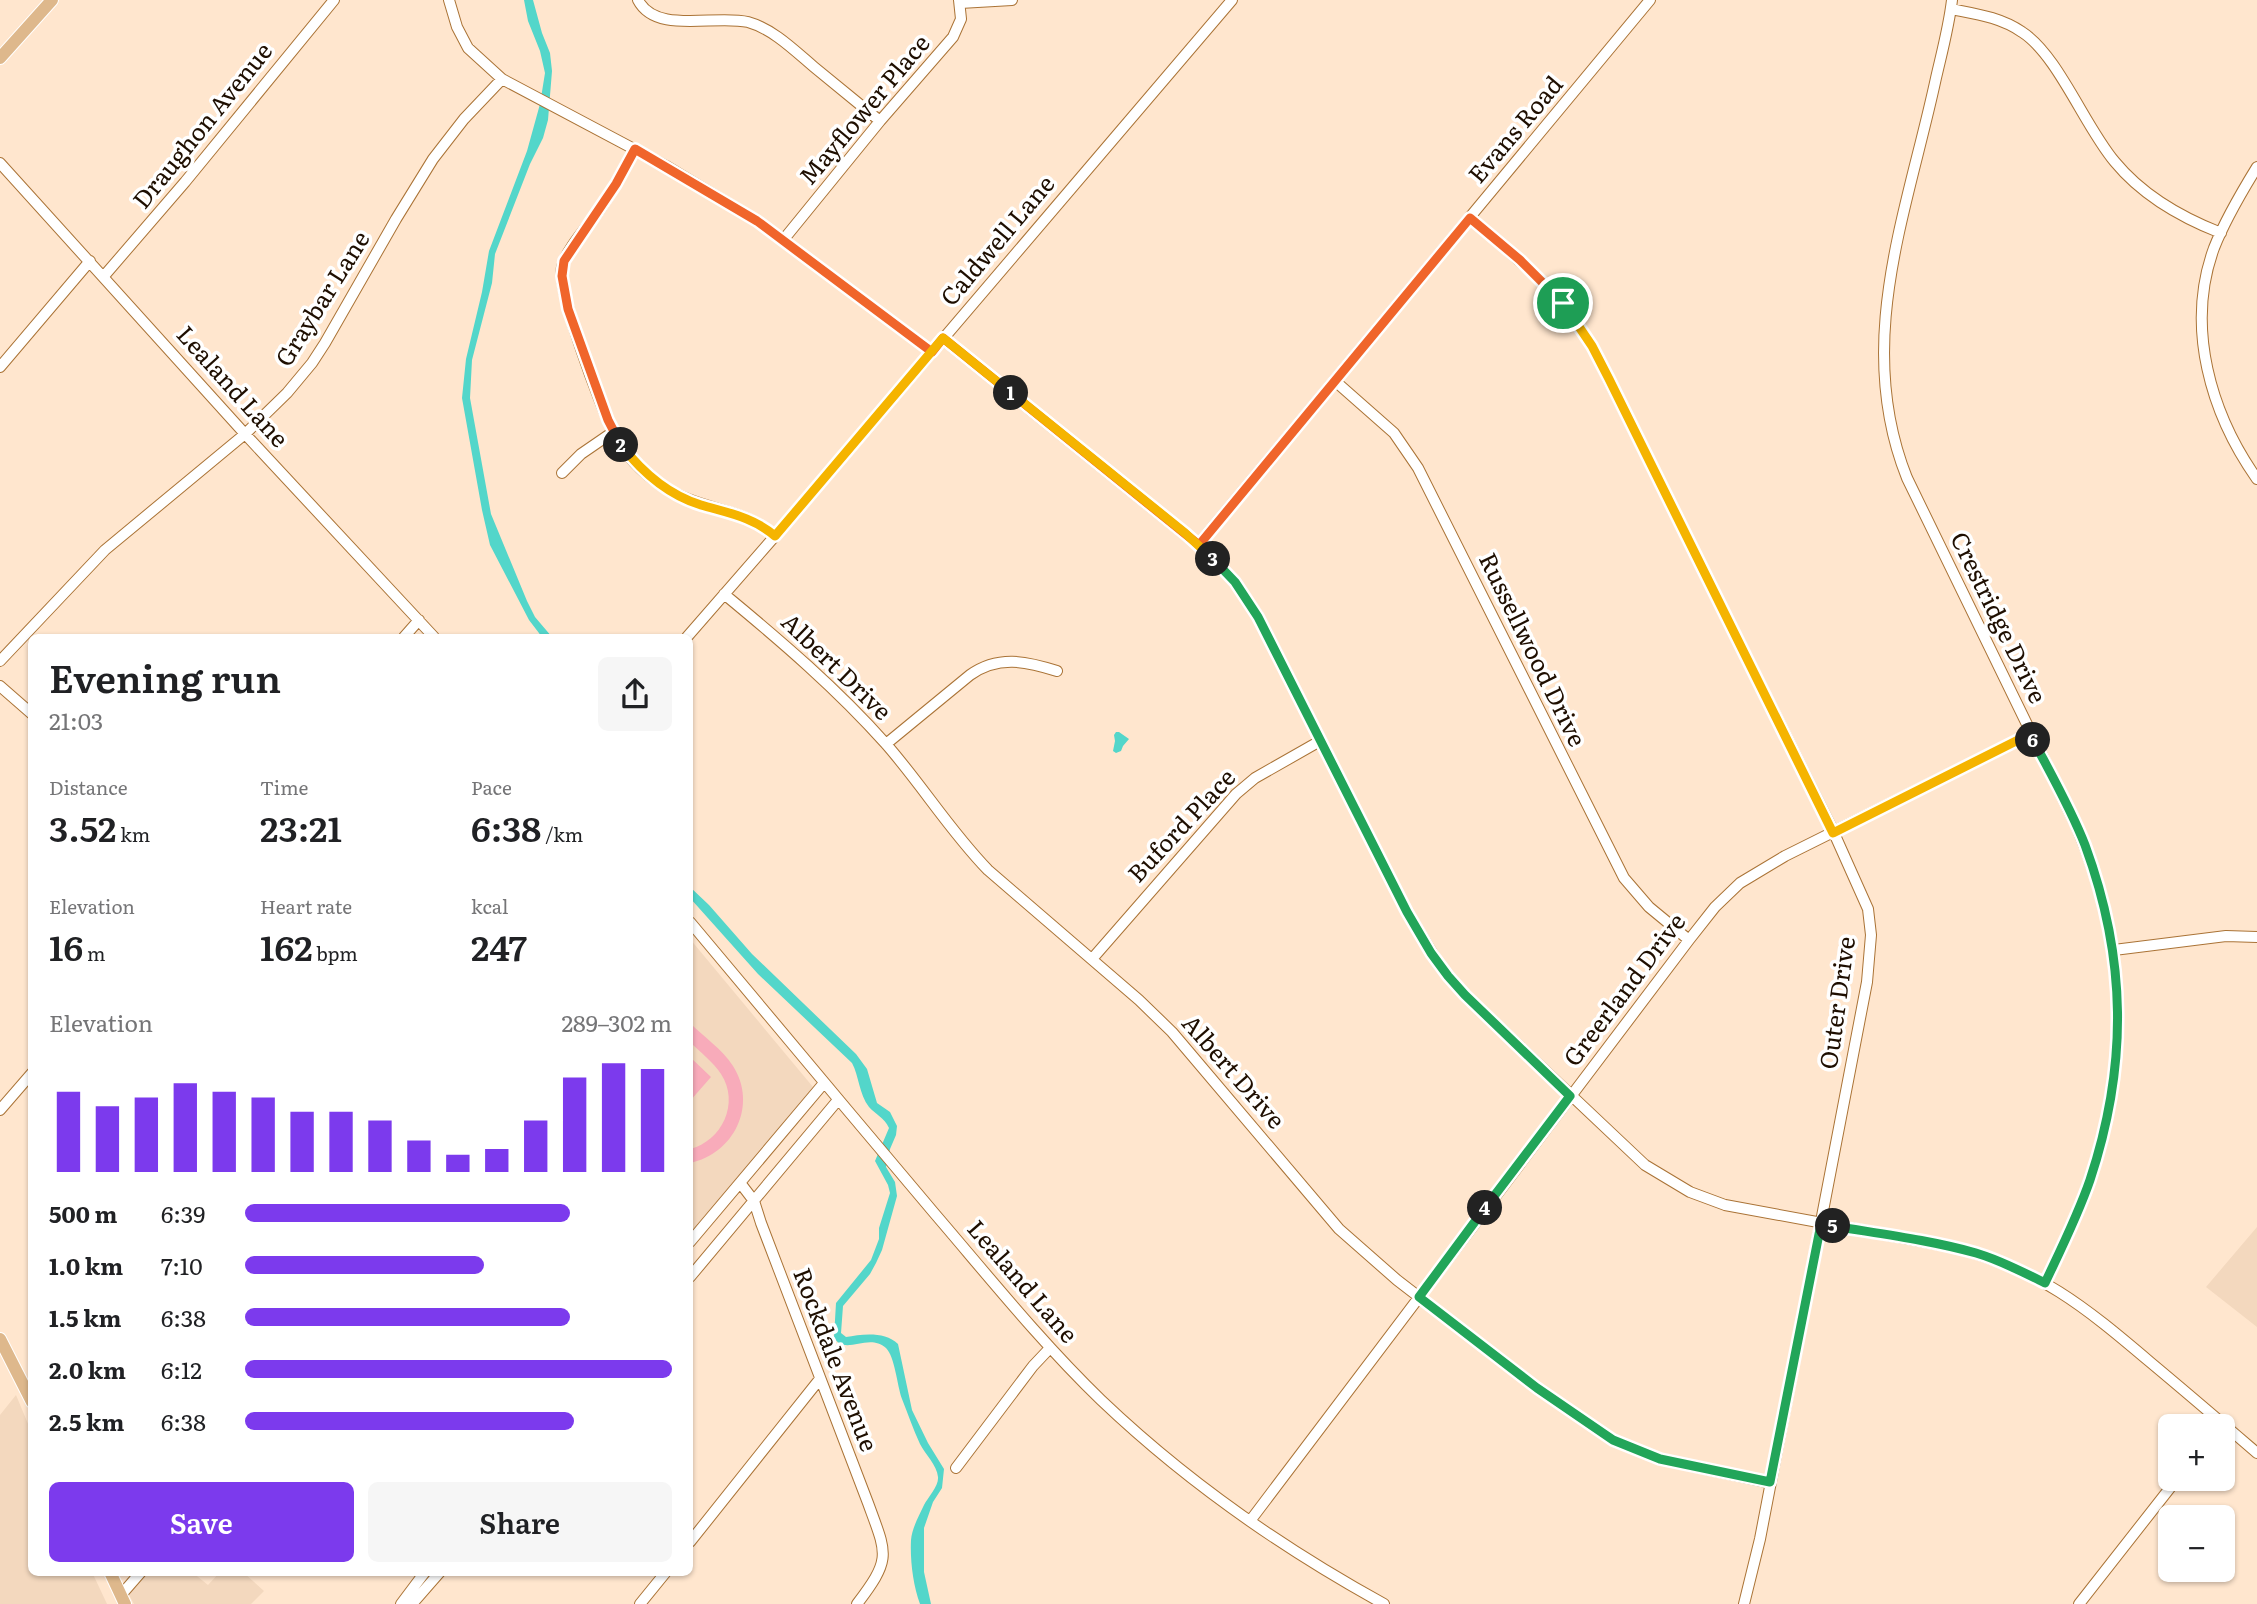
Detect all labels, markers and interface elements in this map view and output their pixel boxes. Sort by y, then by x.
street label: Mayflower Place [790,26,937,191]
street label: Draughon Avenue [123,34,279,215]
street label: Evans Road [1459,67,1570,190]
street label: Caldwell Lane [931,166,1061,312]
street label: Graybar Lane [265,223,377,372]
pin [1533,273,1593,333]
icon: arrive [1544,284,1582,322]
street label: Lealand Lane [170,317,298,454]
pin: 1 [993,376,1028,410]
text: 1 [1007,378,1014,406]
pin: 2 [604,428,638,462]
text: 2 [615,430,626,458]
street label: Crestridge Drive [1944,525,2057,709]
pin: 3 [1196,542,1230,576]
text: 3 [1207,544,1218,572]
street label: Russellwood Drive [1472,546,1596,752]
street label: Albert Drive [775,604,901,727]
text: Evening run [49,648,281,705]
button: share [598,657,672,731]
text: 21:03 [49,703,103,737]
pin: 6 [2016,722,2050,758]
text: 6 [2027,725,2038,753]
street label: Buford Place [1118,760,1242,889]
text: Distance [49,773,128,801]
text: Time [260,773,308,801]
text: Pace [471,773,512,801]
text: 3.52 [49,801,116,853]
text: 23:21 [260,801,342,853]
text: 6:38 [471,801,541,853]
text: km [116,820,150,848]
text: /km [541,820,583,848]
text: Elevation [49,892,135,920]
text: Heart rate [260,892,352,920]
text: kcal [471,892,508,920]
street label: Greerland Drive [1554,905,1692,1072]
text: 16 [49,920,83,972]
text: 162 [260,920,313,972]
text: 247 [471,920,527,972]
street label: Outer Drive [1809,934,1862,1071]
text: m [83,939,105,967]
text: bpm [313,939,358,967]
text: Elevation [49,1005,153,1039]
text: 289–302 m [561,1005,672,1039]
street label: Albert Drive [1175,1006,1294,1135]
pin: 4 [1468,1190,1502,1226]
text: 4 [1479,1193,1490,1221]
text: 500 m [49,1196,117,1230]
text: 6:39 [161,1196,205,1230]
pin: 5 [1815,1208,1850,1244]
street label: Lealand Lane [961,1211,1087,1350]
text: 5 [1827,1211,1838,1239]
text: 1.0 km [49,1248,123,1282]
text: 7:10 [161,1248,203,1282]
street label: Rockdale Avenue [786,1262,888,1456]
text: 1.5 km [49,1300,122,1334]
text: 6:38 [161,1300,206,1334]
text: 2.0 km [49,1352,126,1386]
text: 6:12 [161,1352,202,1386]
text: 2.5 km [49,1404,124,1438]
text: 6:38 [161,1404,206,1438]
map controls [2158,1414,2235,1582]
button: + [2158,1414,2235,1491]
button: Save [49,1482,354,1562]
button: Share [368,1482,672,1562]
button: − [2158,1505,2235,1582]

